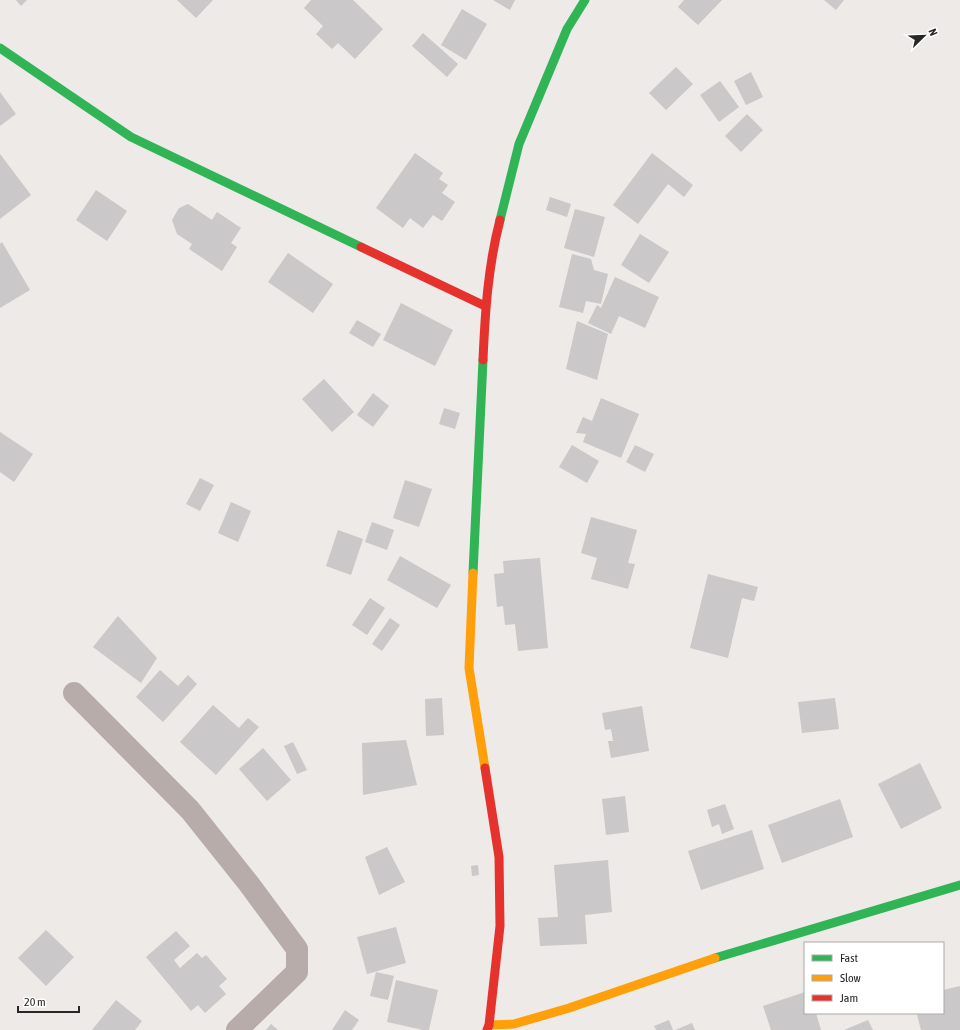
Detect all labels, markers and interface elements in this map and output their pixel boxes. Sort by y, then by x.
north arrow [904,16,944,56]
text: N [926,27,940,37]
legend [804,942,944,1014]
text: Fast [840,951,858,965]
text: Slow [840,971,861,985]
scale bar [18,988,79,1014]
text: Jam [840,991,858,1005]
text: 20 m [24,995,46,1009]

